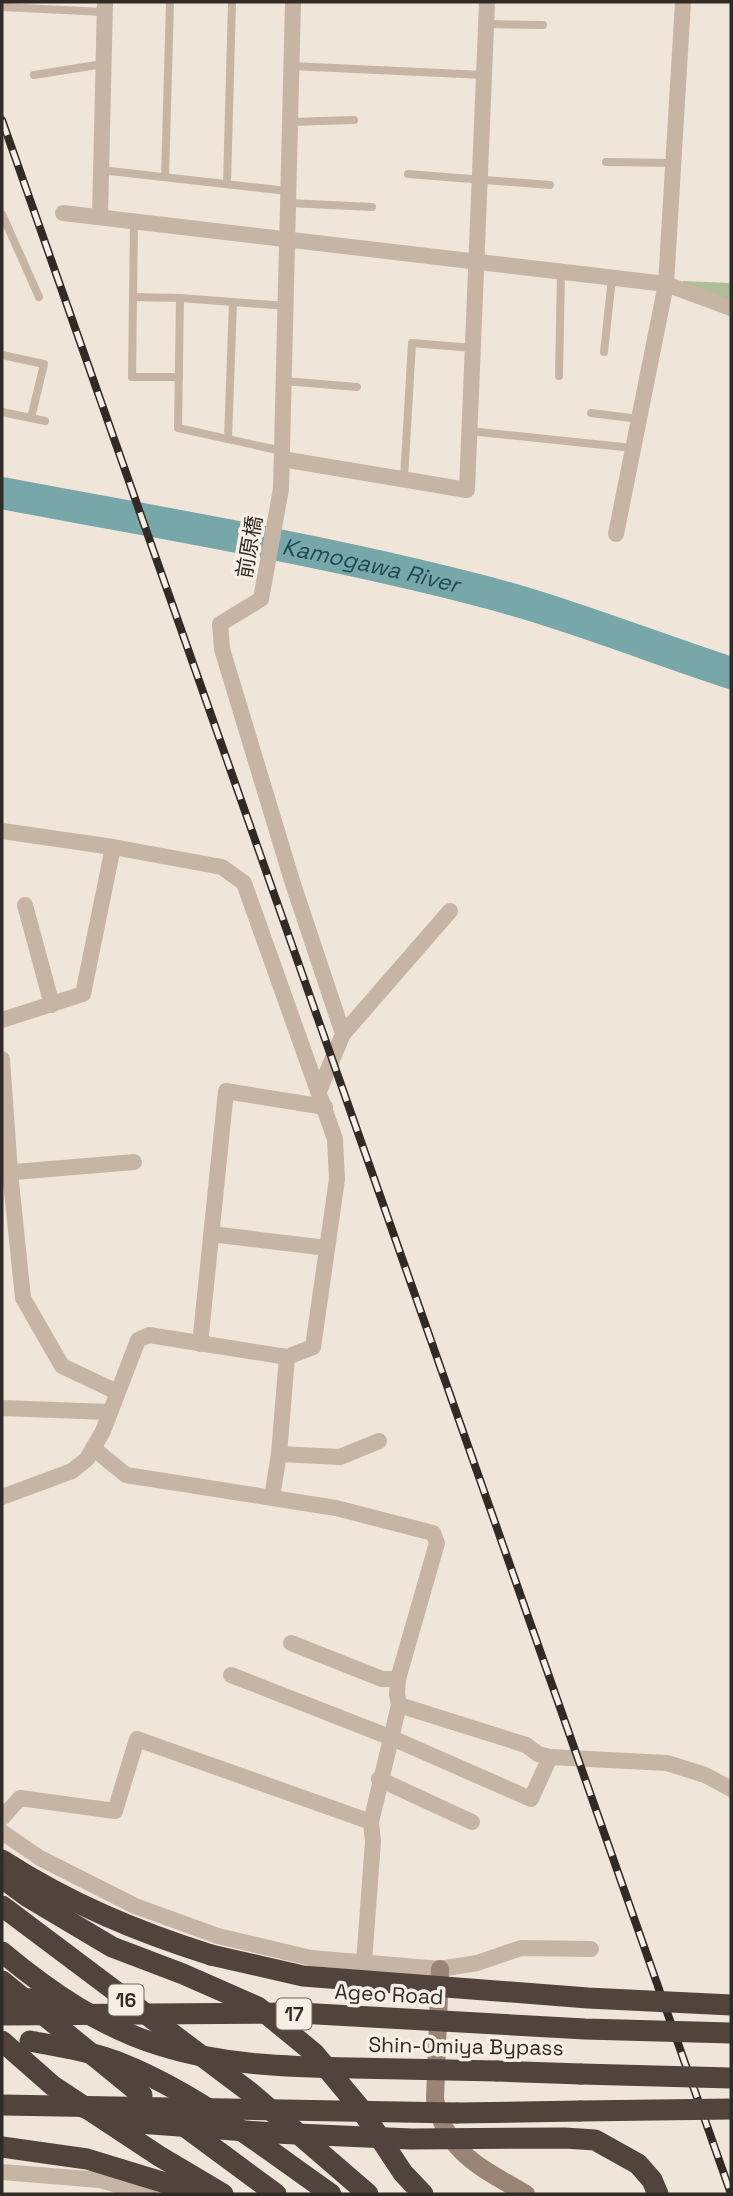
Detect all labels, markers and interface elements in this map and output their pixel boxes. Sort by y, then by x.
street label: 前原橋 [230,514,268,580]
water label: Kamogawa River [280,531,465,600]
street label: Ageo Road [334,1978,444,2010]
road number: 16 [108,1984,144,2016]
road number: 17 [276,1998,312,2030]
street label: Shin-Omiya Bypass [368,2031,564,2061]

